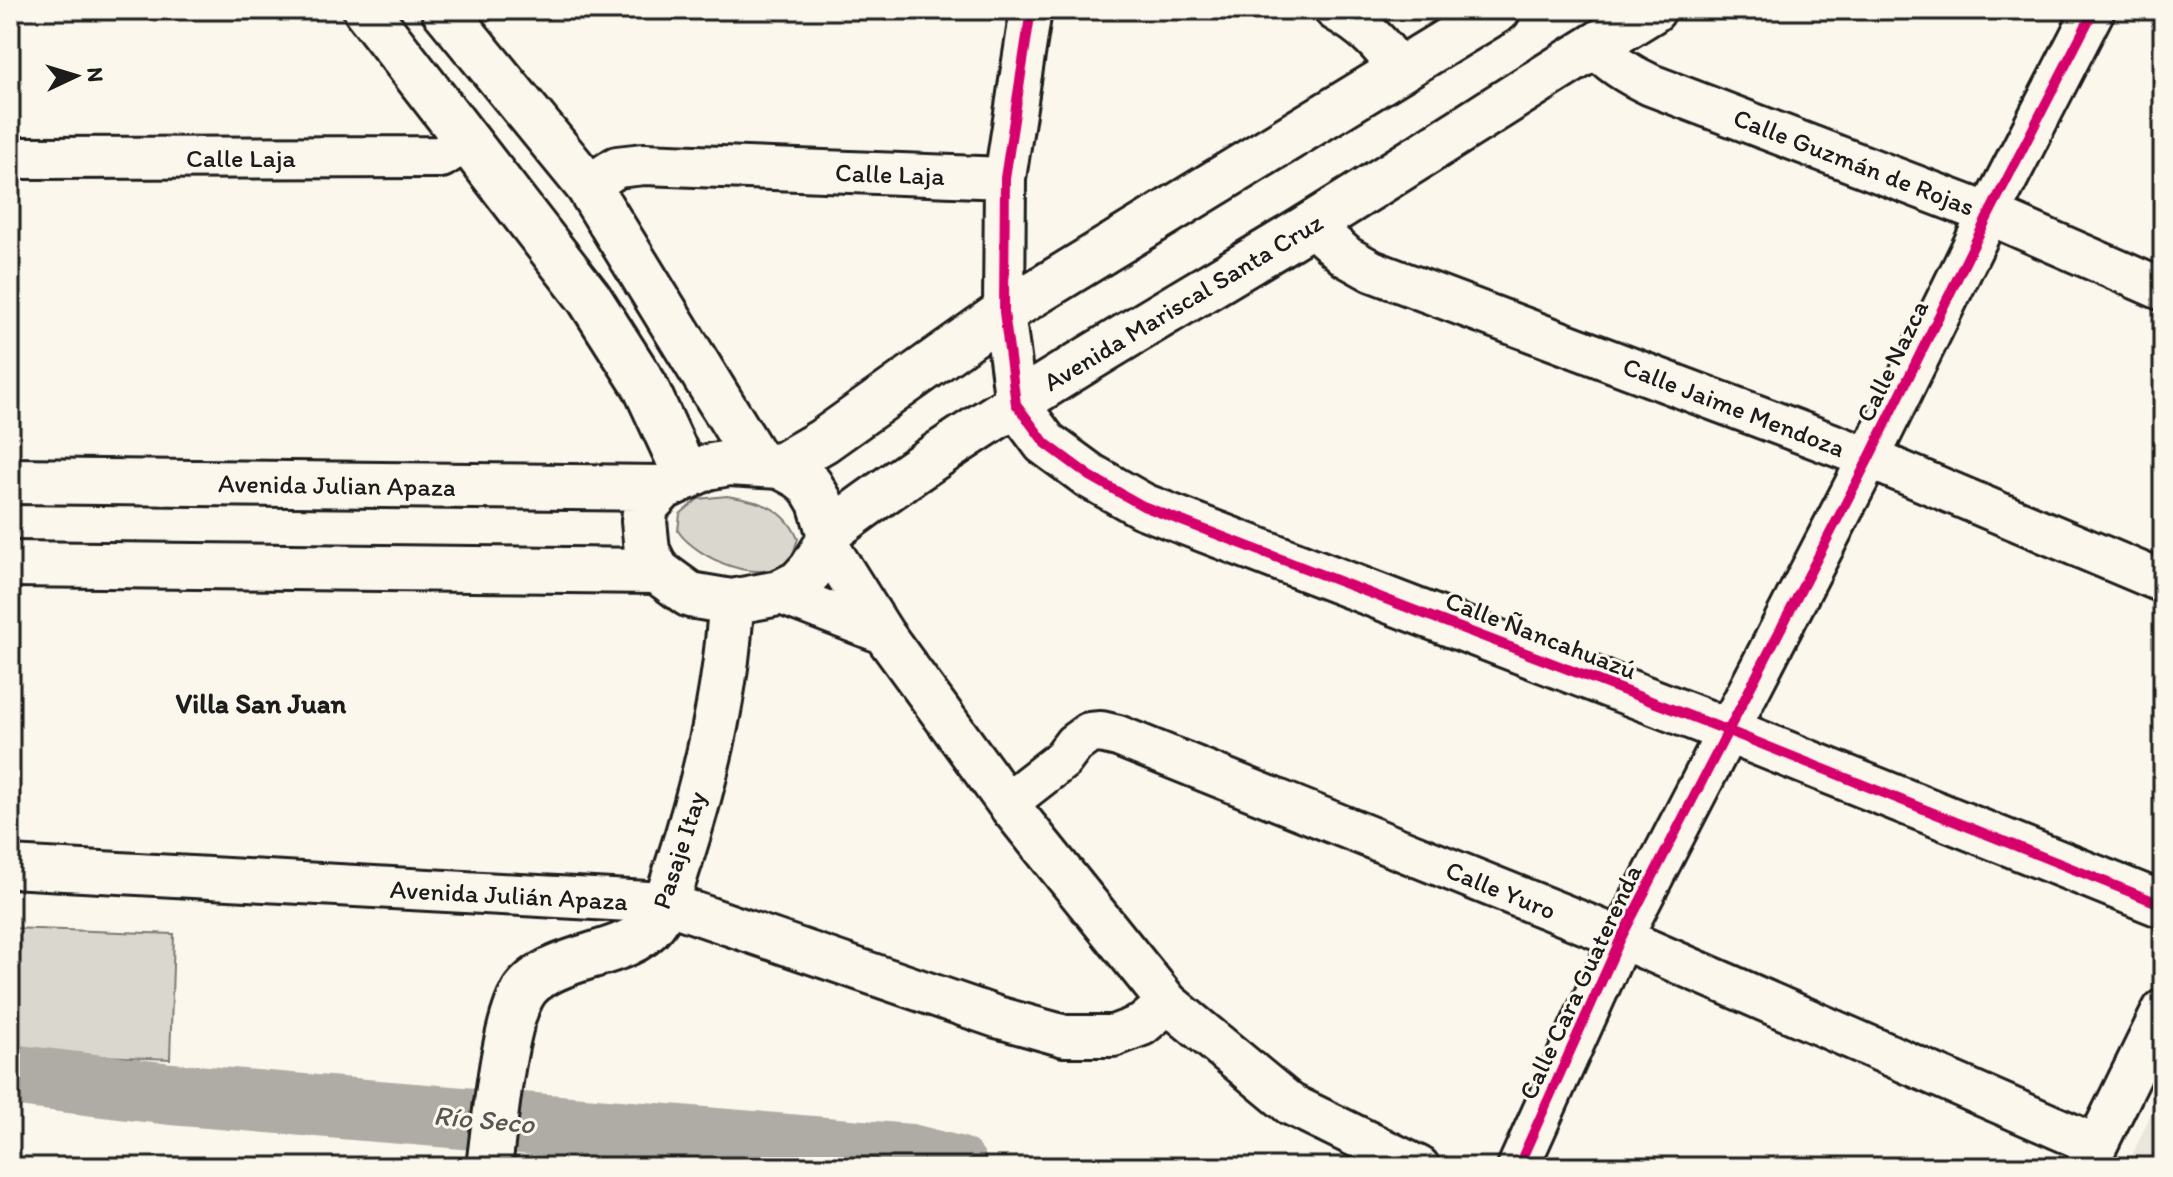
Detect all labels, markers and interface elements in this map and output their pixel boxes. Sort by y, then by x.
north arrow [36,36,116,116]
text: N [81,66,109,83]
street label: Calle Guzmán de Rojas [1729,101,1979,223]
street label: Calle Laja [186,142,296,174]
street label: Calle Laja [835,156,946,192]
street label: Avenida Mariscal Santa Cruz [1038,206,1328,398]
street label: Calle Nazca [1849,294,1936,427]
street label: Calle Jaime Mendoza [1619,350,1850,464]
street label: Avenida Julian Apaza [218,467,456,503]
street label: Calle Ñancahuazú [1441,584,1641,686]
district label: Villa San Juan [176,686,347,720]
street label: Pasaje Itay [645,787,713,913]
street label: Calle Yuro [1441,853,1561,927]
street label: Calle Cara Guaterenda [1511,859,1649,1105]
street label: Avenida Julián Apaza [389,873,629,917]
water label: Río Seco [432,1098,537,1140]

